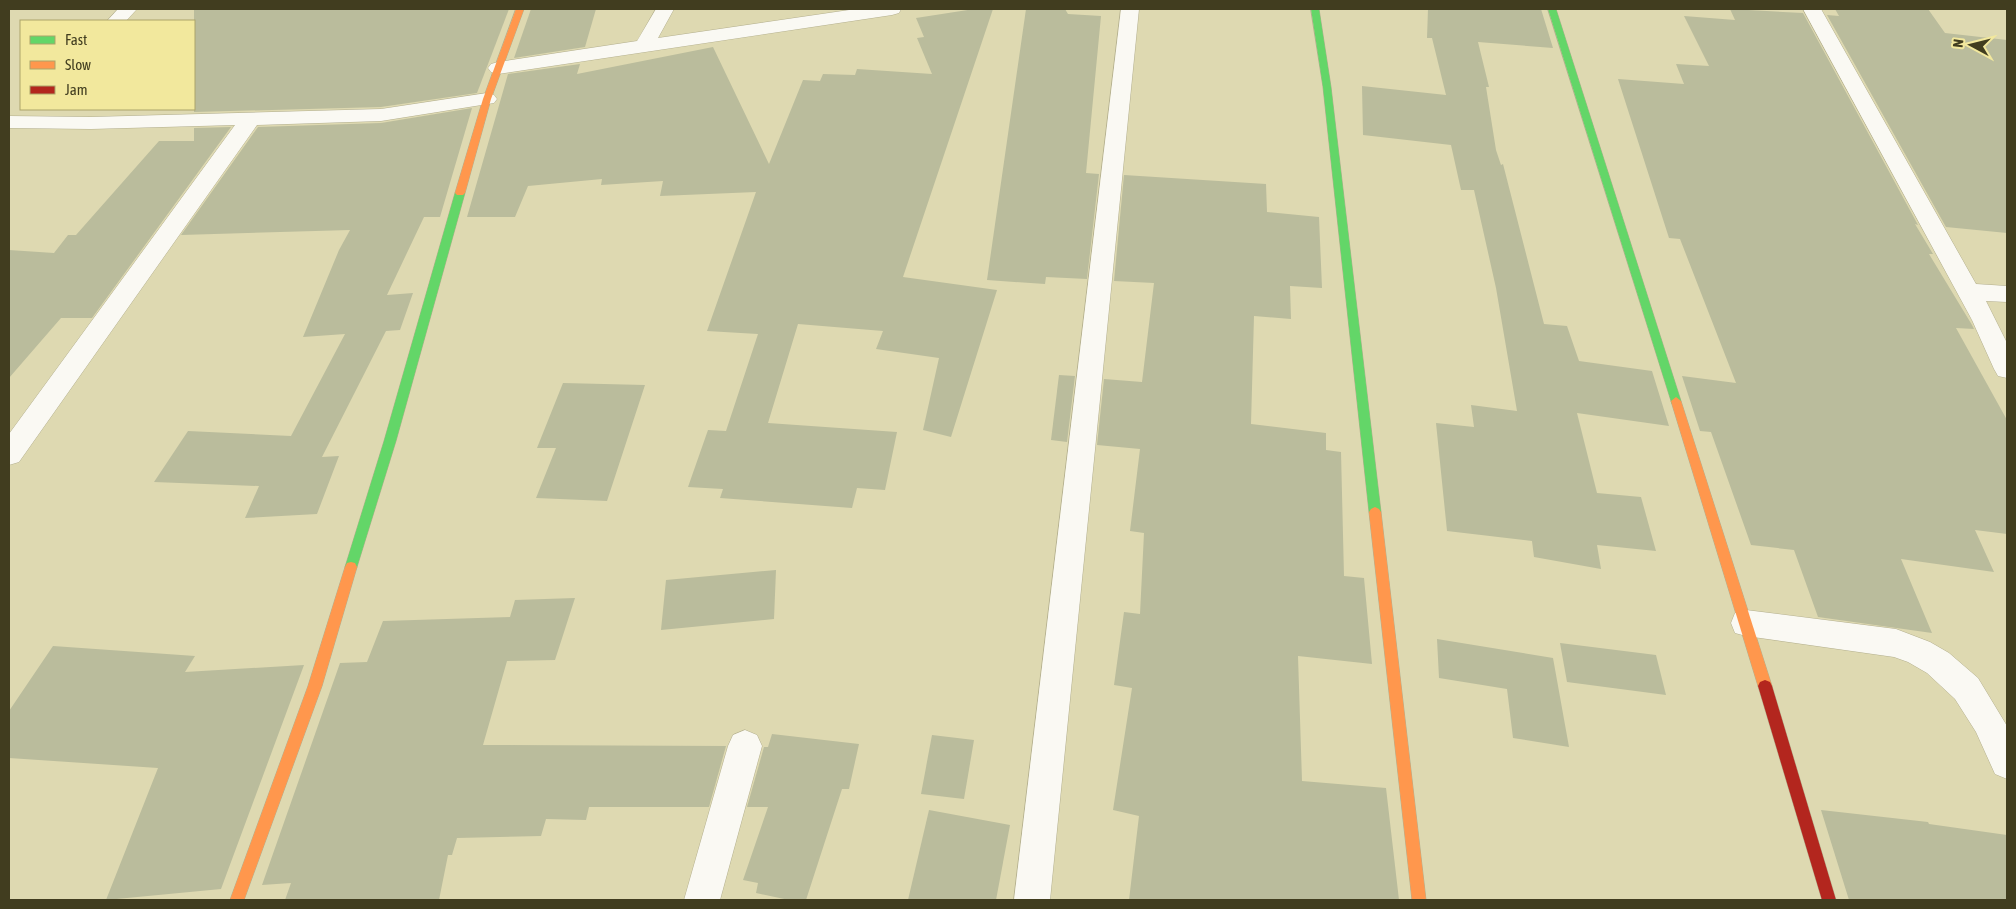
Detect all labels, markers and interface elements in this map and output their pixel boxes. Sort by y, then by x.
legend [20,20,195,110]
north arrow [1946,20,1996,70]
text: Fast [65,31,87,48]
text: N [1950,38,1967,48]
text: Slow [65,56,91,73]
text: Jam [65,81,88,98]

